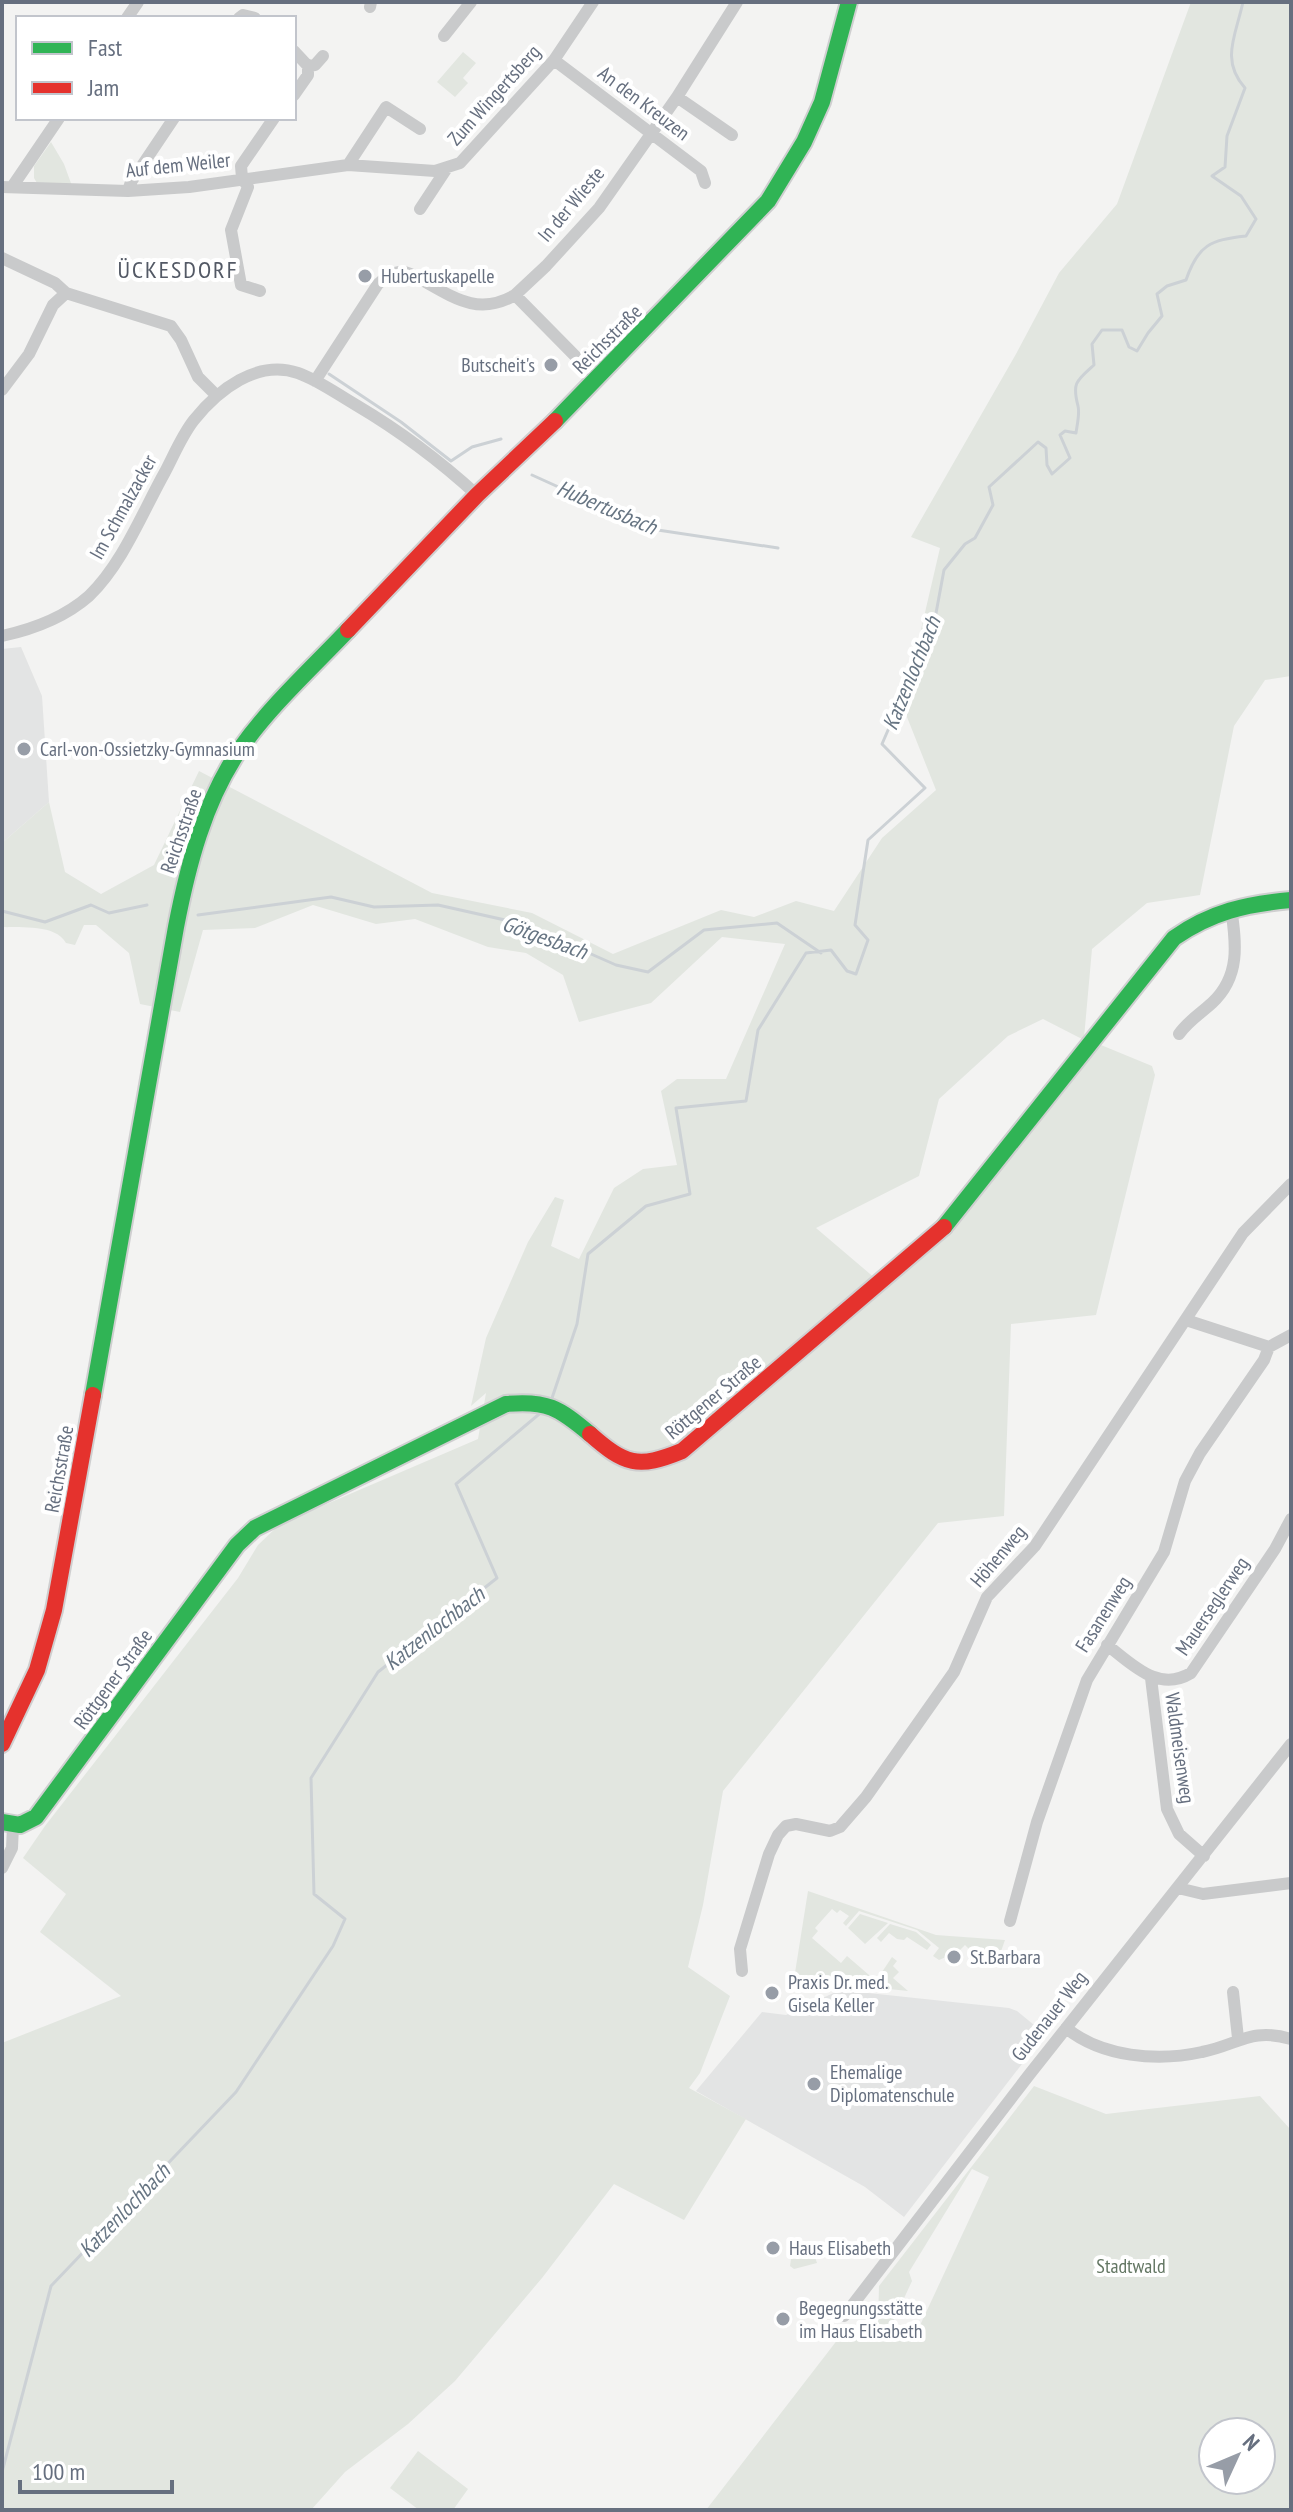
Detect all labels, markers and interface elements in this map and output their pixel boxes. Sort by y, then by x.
legend [16,16,296,120]
text: Fast [88,32,123,63]
street label: Zum Wingertsberg [442,39,546,151]
street label: An den Kreuzen [593,60,695,146]
text: Jam [87,72,119,103]
street label: Auf dem Weiler [124,147,232,183]
street label: In der Wieste [532,161,610,247]
district label: ÜCKESDORF [117,254,239,285]
place label: Hubertuskapelle [381,263,495,289]
marker: Hubertuskapelle [356,267,374,285]
street label: Reichsstraße [567,299,647,379]
place label: Butscheit's [461,352,535,378]
marker: Butscheit's [542,356,560,374]
street label: Im Schmalzacker [84,450,163,564]
water label: Hubertusbach [553,474,662,541]
water label: Katzenlochbach [876,611,947,734]
place label: Carl-von-Ossietzky-Gymnasium [40,736,255,762]
marker: Carl-von-Ossietzky-Gymnasium [15,740,33,758]
street label: Reichsstraße [154,785,208,877]
water label: Götgesbach [499,909,592,966]
street label: Röttgener Straße [660,1349,766,1445]
street label: Reichsstraße [39,1423,79,1515]
street label: Höhenweg [964,1519,1032,1593]
street label: Mauerseglerweg [1170,1552,1254,1660]
street label: Fasanenweg [1069,1571,1137,1657]
water label: Katzenlochbach [378,1579,491,1676]
street label: Röttgener Straße [68,1624,158,1734]
street label: Waldmeisenweg [1159,1691,1201,1805]
place label: St.Barbara [970,1944,1041,1970]
marker: St.Barbara [945,1948,963,1966]
street label: Gudenauer Weg [1006,1965,1092,2067]
place label: Praxis Dr. med. Gisela Keller [788,1969,888,2018]
marker: Praxis Dr. med. Gisela Keller [763,1984,781,2002]
place label: Ehemalige Diplomatenschule [830,2059,955,2108]
marker: Ehemalige Diplomatenschule [805,2075,823,2093]
water label: Katzenlochbach [72,2156,177,2263]
place label: Haus Elisabeth [789,2235,891,2261]
marker: Haus Elisabeth [764,2239,782,2257]
park label: Stadtwald [1096,2253,1166,2279]
place label: Begegnungsstätte im Haus Elisabeth [799,2295,923,2344]
marker: Begegnungsstätte im Haus Elisabeth [774,2310,792,2328]
north arrow [1197,2416,1277,2496]
text: N [1237,2428,1266,2456]
scale bar [20,2444,172,2494]
text: 100 m [32,2456,85,2487]

